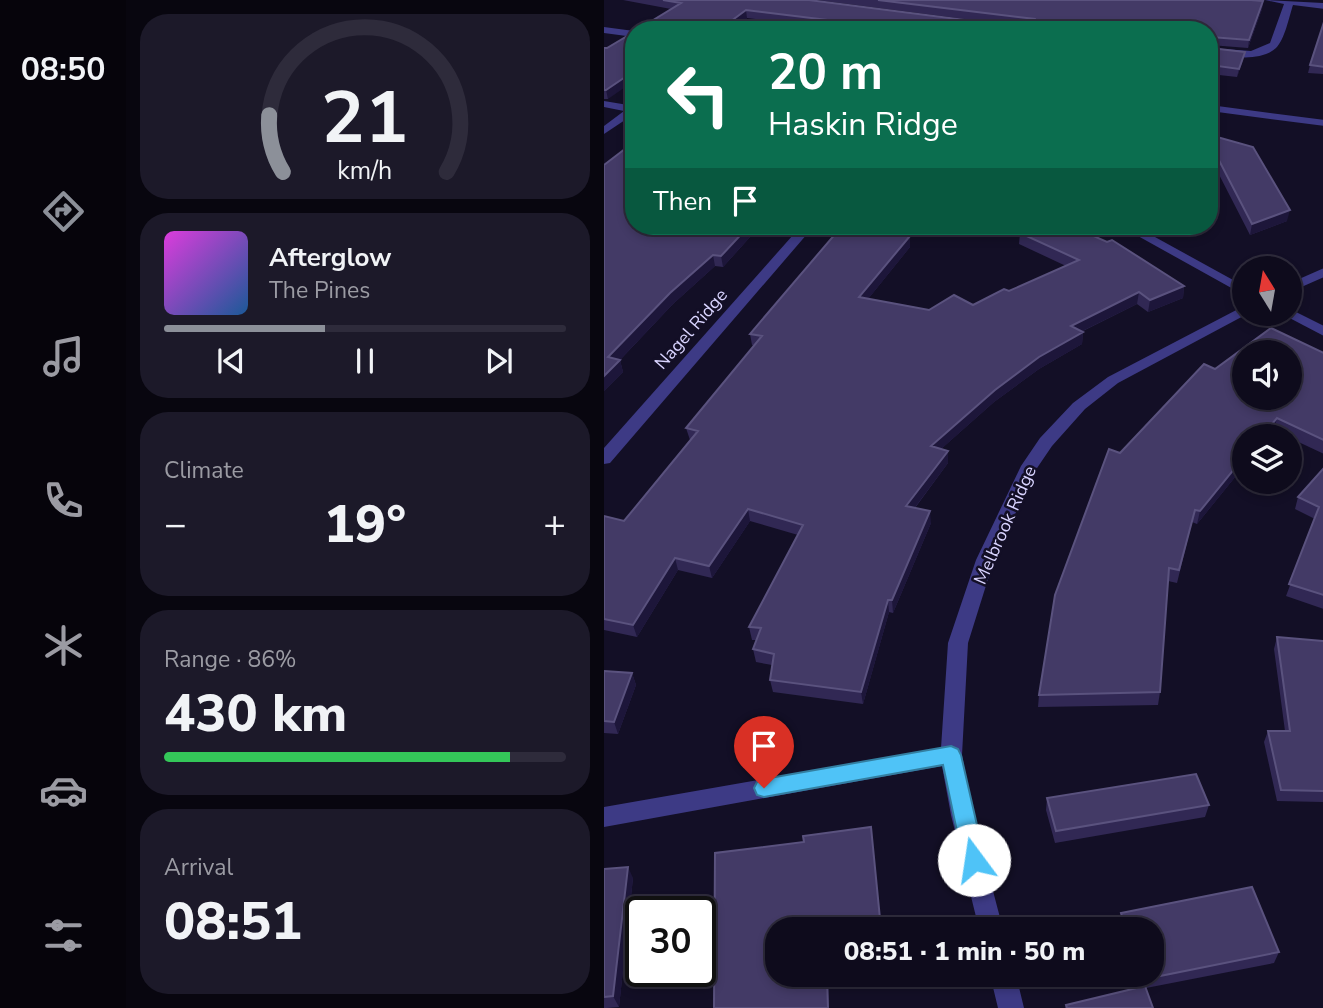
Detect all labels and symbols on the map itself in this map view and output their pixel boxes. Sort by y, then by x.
north arrow [1232,256,1302,326]
street label: Nagel Ridge [649,283,733,375]
street label: Melbrook Ridge [968,462,1042,588]
pin [734,716,794,788]
position arrow [937,823,1011,897]
speed limit sign: 30 [625,896,716,987]

